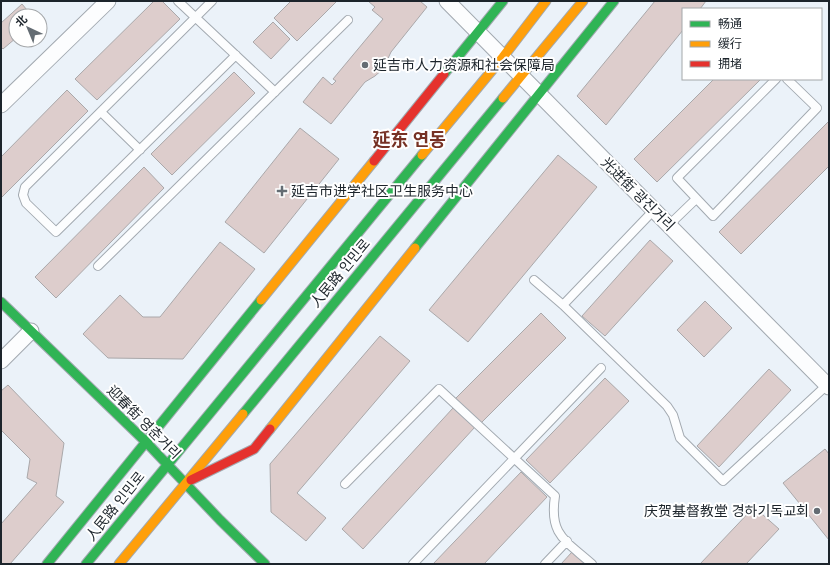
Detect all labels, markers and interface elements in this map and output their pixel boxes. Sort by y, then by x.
north arrow [8,8,48,48]
legend [682,8,822,80]
text: 北 [12,12,30,30]
text: 畅通 [718,16,742,32]
text: 缓行 [718,36,742,52]
place label: 延吉市人力资源和社会保障局 [373,56,555,74]
text: 拥堵 [718,56,742,72]
marker: 延吉市人力资源和社会保障局 [360,60,370,70]
district label: 延东 연동 [372,128,446,151]
street label: 光进街 광진거리 [597,153,679,235]
place label: 延吉市进学社区卫生服务中心 [291,182,473,200]
marker: 延吉市进学社区卫生服务中心 [276,185,288,197]
street label: 人民路 인민로 [306,235,374,311]
street label: 迎春街 영춘거리 [103,381,185,463]
street label: 人民路 인민로 [81,468,149,544]
place label: 庆贺基督教堂 경하기독교회 [644,502,809,520]
marker: 庆贺基督教堂 경하기독교회 [812,506,822,516]

